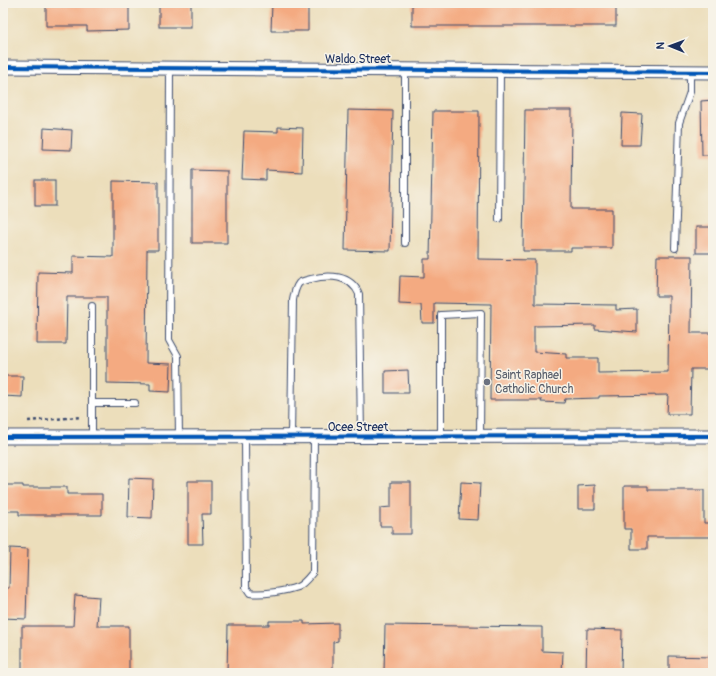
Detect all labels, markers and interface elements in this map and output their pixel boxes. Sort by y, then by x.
north arrow [650,26,690,66]
text: N [654,41,667,50]
street label: Waldo Street [325,52,391,67]
place label: Saint Raphael Catholic Church [495,368,574,397]
marker: Saint Raphael Catholic Church [482,377,492,387]
street label: Ocee Street [328,420,389,435]

